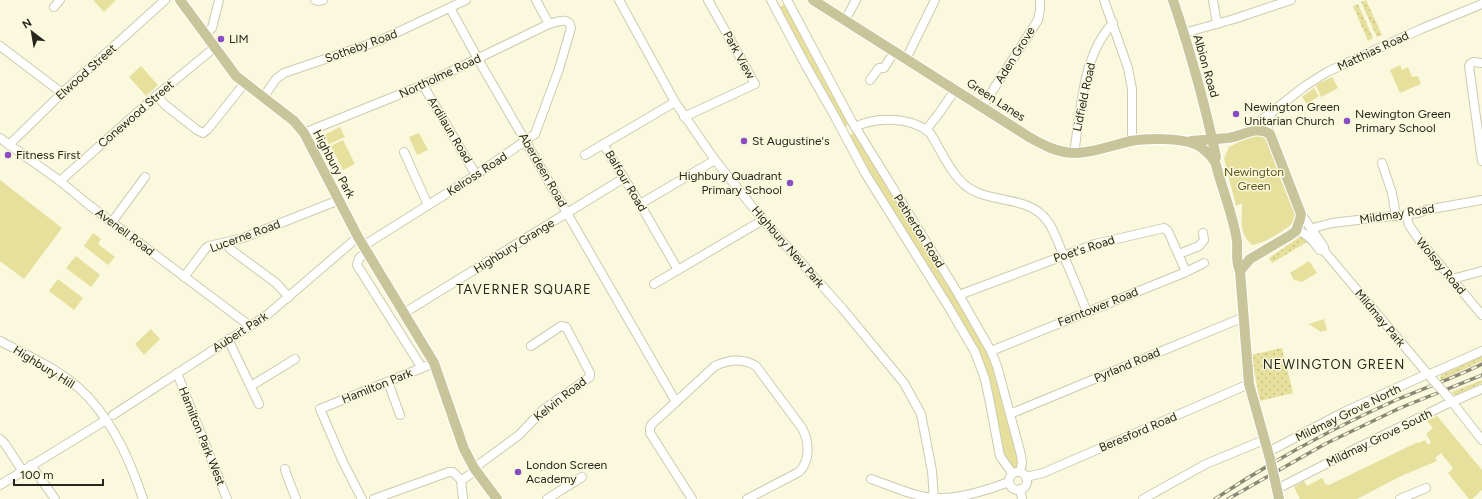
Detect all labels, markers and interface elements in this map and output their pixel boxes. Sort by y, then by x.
north arrow [12,12,52,52]
text: N [20,16,34,32]
street label: Aden Grove [992,24,1038,86]
street label: Sotheby Road [323,26,399,66]
street label: Matthias Road [1335,28,1411,74]
street label: Park View [720,29,758,82]
place label: LIM [229,32,249,46]
street label: Albion Road [1190,33,1222,99]
marker: LIM [216,34,226,44]
street label: Elwood Street [53,41,119,103]
street label: Northolme Road [397,51,483,101]
street label: Lidfield Road [1070,61,1098,133]
street label: Green Lanes [964,76,1028,124]
street label: Conewood Street [95,77,177,151]
street label: Ardilaun Road [425,94,475,166]
place label: Newington Green Unitarian Church [1244,100,1340,128]
place label: Newington Green Primary School [1355,107,1451,135]
marker: Newington Green Unitarian Church [1231,109,1241,119]
marker: Newington Green Primary School [1342,116,1352,126]
street label: Highbury Park [310,127,358,201]
street label: Aberdeen Road [516,130,570,210]
place label: St Augustine's [752,134,830,148]
marker: St Augustine's [739,136,749,146]
place label: Fitness First [16,148,81,162]
street label: Balfour Road [602,148,650,214]
street label: Kelross Road [444,149,510,199]
marker: Fitness First [3,150,13,160]
park label: Newington Green [1224,165,1284,193]
place label: Highbury Quadrant Primary School [679,169,782,197]
marker: Highbury Quadrant Primary School [785,178,795,188]
street label: Petherton Road [891,192,947,270]
street label: Mildmay Road [1358,201,1436,227]
street label: Highbury New Park [749,203,827,291]
street label: Avenell Road [93,205,157,259]
street label: Highbury Grange [471,215,557,276]
street label: Lucerne Road [208,217,282,255]
street label: Poet's Road [1052,233,1116,265]
street label: Wolsey Road [1413,235,1469,297]
district label: TAVERNER SQUARE [456,282,592,297]
street label: Ferntower Road [1056,284,1140,330]
street label: Mildmay Park [1352,286,1408,350]
street label: Aubert Park [210,309,270,355]
street label: Highbury Hill [11,343,77,391]
street label: Pyrland Road [1092,345,1162,385]
district label: NEWINGTON GREEN [1263,357,1405,372]
street label: Hamilton Park [340,365,414,406]
street label: Kelvin Road [531,374,589,424]
street label: Mildmay Grove North [1293,381,1403,445]
street label: Hamilton Park West [176,385,228,488]
street label: Mildmay Grove South [1324,406,1434,470]
street label: Beresford Road [1097,409,1179,455]
place label: London Screen Academy [526,458,608,486]
scale bar [14,461,103,487]
marker: London Screen Academy [513,467,523,477]
text: 100 m [20,468,54,482]

